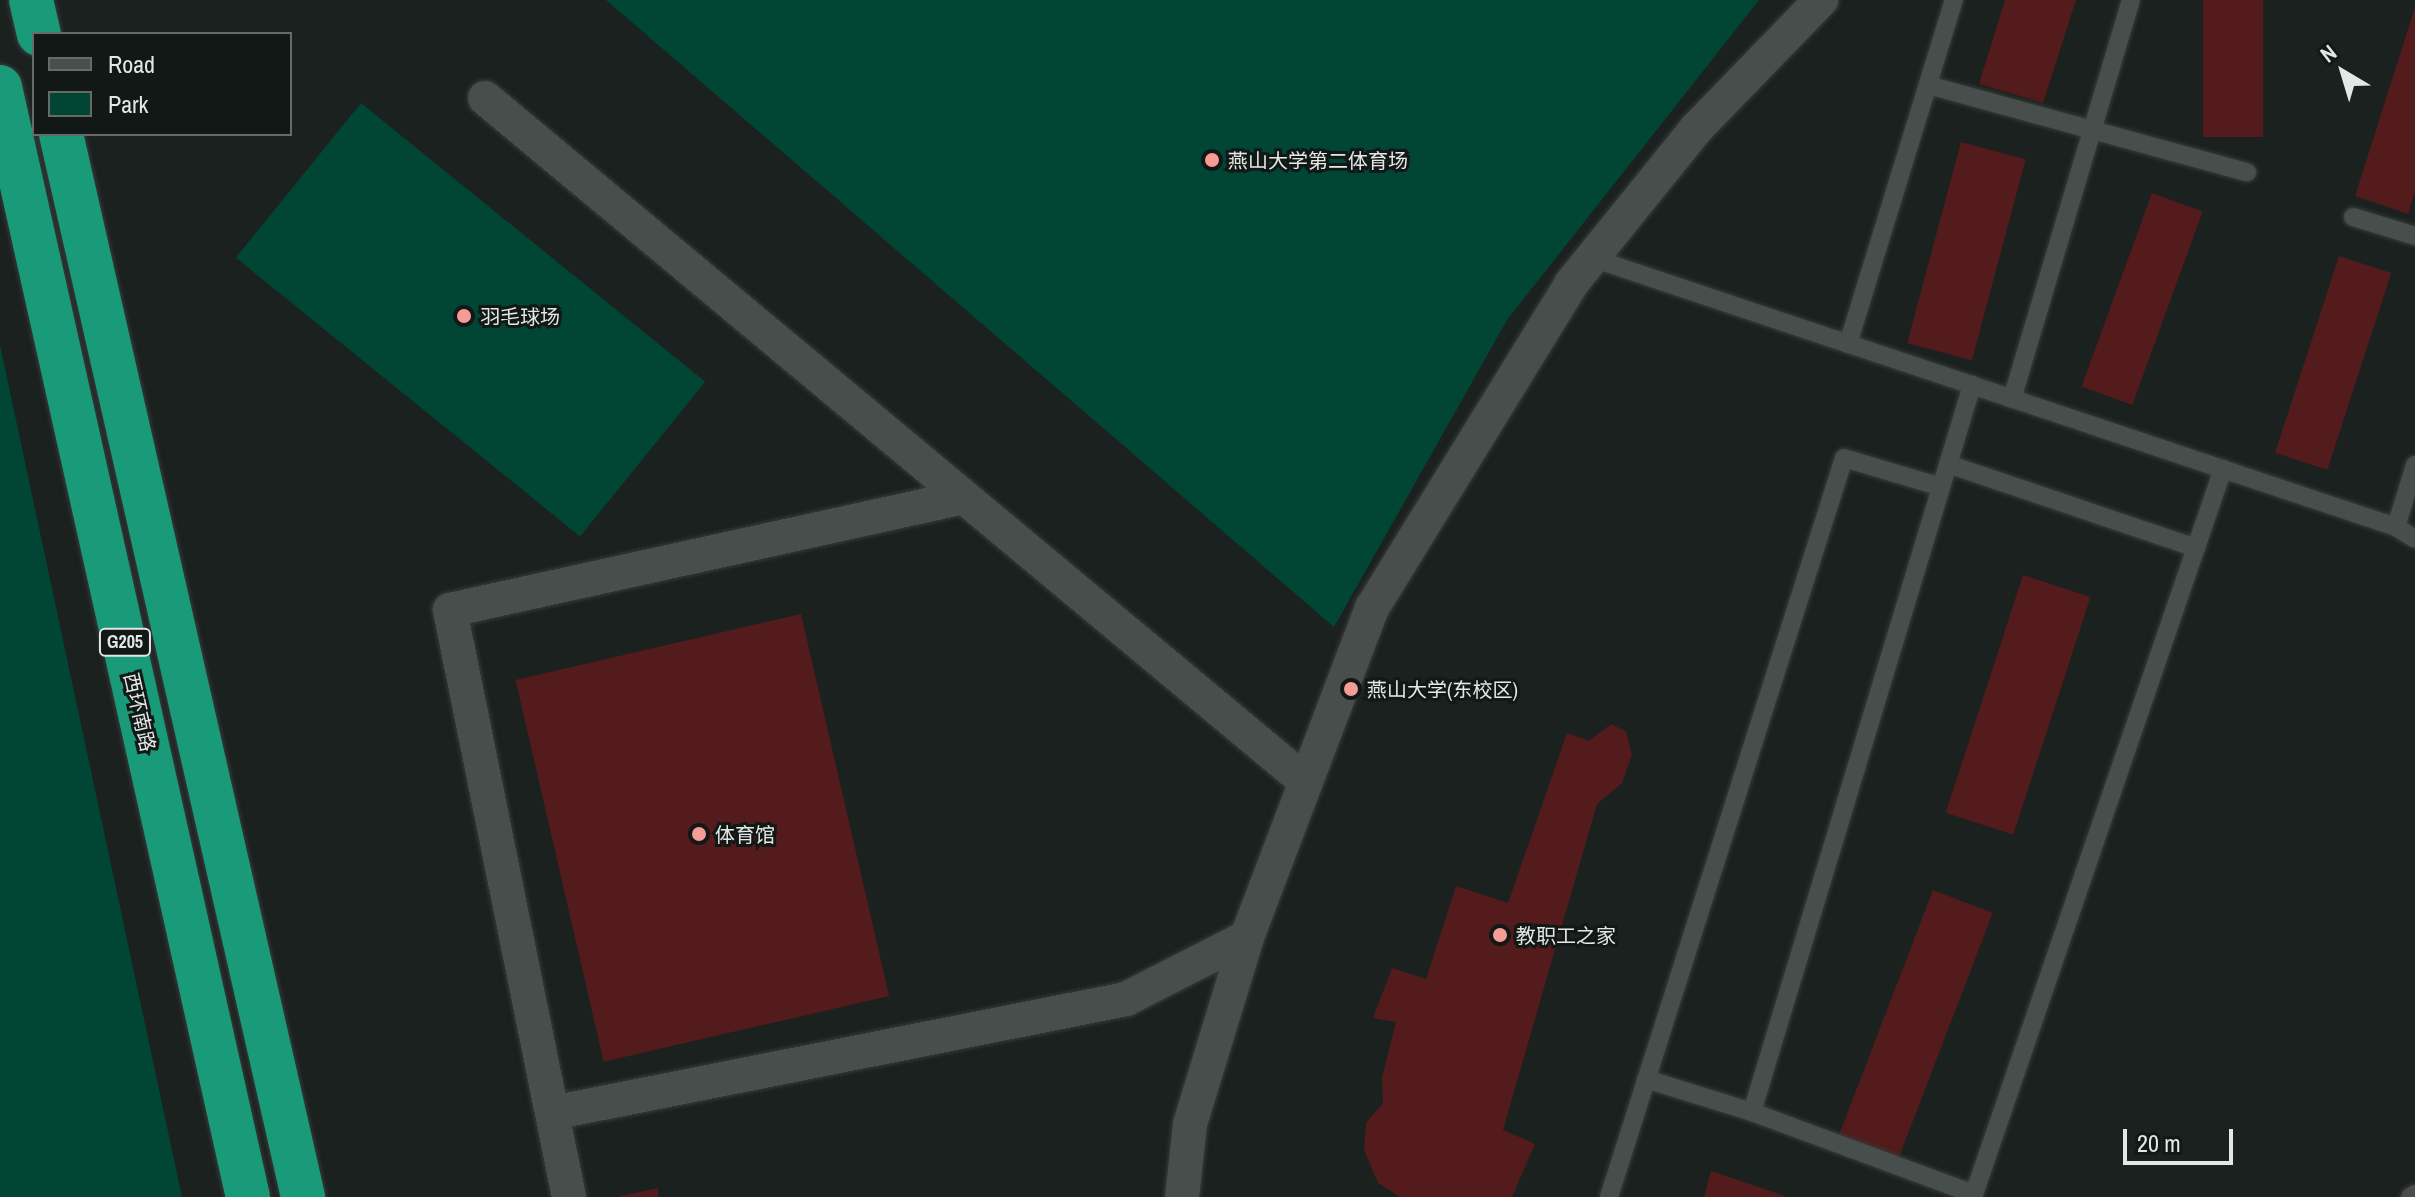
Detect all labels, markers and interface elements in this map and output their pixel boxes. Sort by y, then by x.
legend [32,32,292,136]
north arrow [2303,32,2383,112]
text: N [2314,37,2343,69]
text: Road [108,48,155,80]
text: Park [108,88,148,120]
place label: 燕山大学第二体育场 [1228,148,1408,172]
marker: 燕山大学第二体育场 [1203,151,1221,169]
place label: 羽毛球场 [480,304,560,328]
marker: 羽毛球场 [455,307,473,325]
road number: G205 [97,628,153,656]
street label: 西环南路 [119,670,161,754]
place label: 燕山大学(东校区) [1367,677,1518,701]
marker: 燕山大学(东校区) [1342,680,1360,698]
place label: 体育馆 [715,822,775,846]
marker: 体育馆 [690,825,708,843]
place label: 教职工之家 [1516,923,1616,947]
marker: 教职工之家 [1491,926,1509,944]
scale bar [2127,1113,2237,1163]
text: 20 m [2137,1127,2181,1159]

